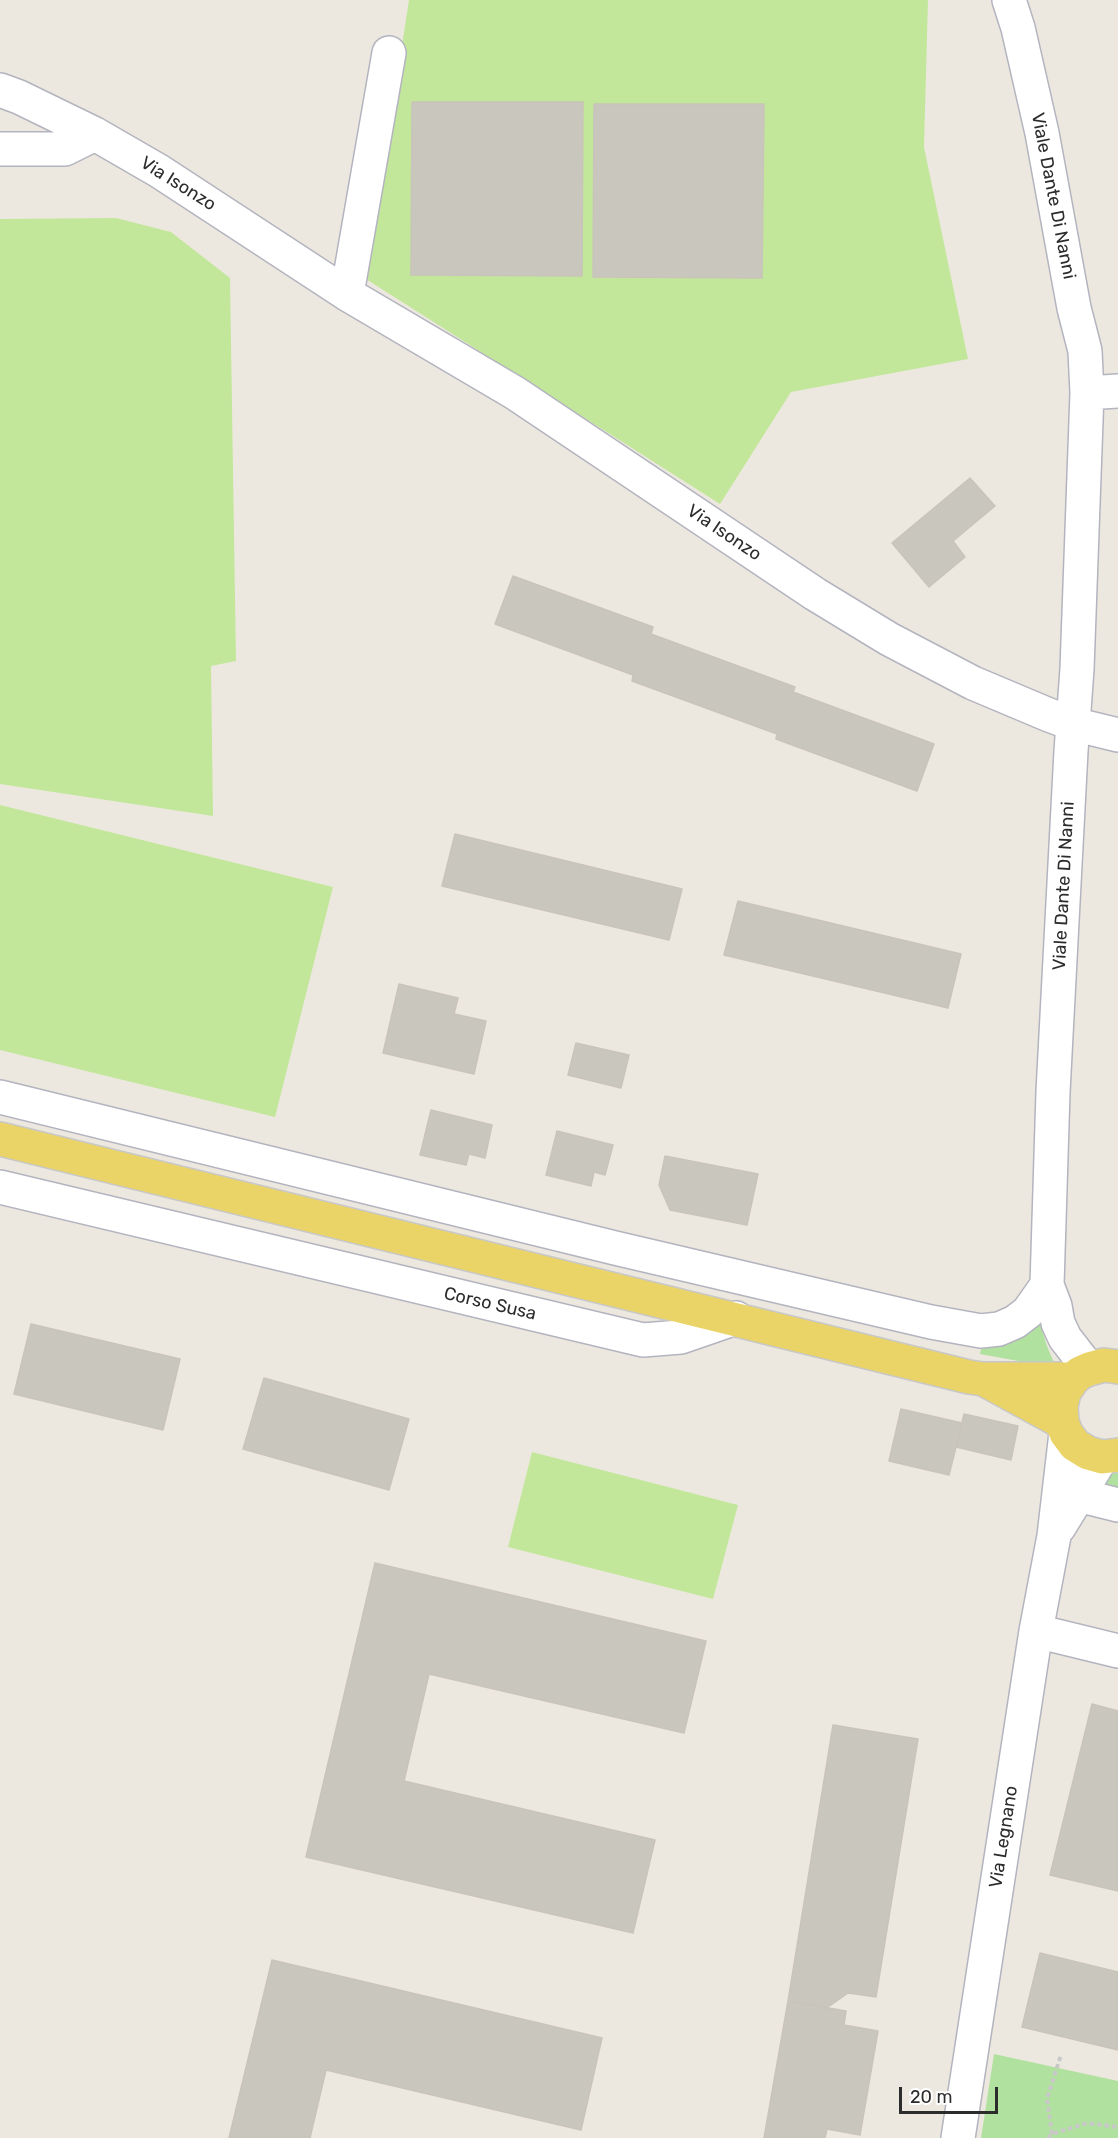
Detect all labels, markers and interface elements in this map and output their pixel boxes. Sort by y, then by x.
street label: Viale Dante Di Nanni [1026,111,1080,281]
street label: Via Isonzo [136,152,220,216]
street label: Via Isonzo [683,500,765,566]
street label: Viale Dante Di Nanni [1049,801,1079,971]
street label: Corso Susa [442,1283,538,1325]
street label: Via Legnano [985,1784,1023,1890]
scale bar [902,2075,1001,2113]
text: 20 m [910,2086,952,2108]

